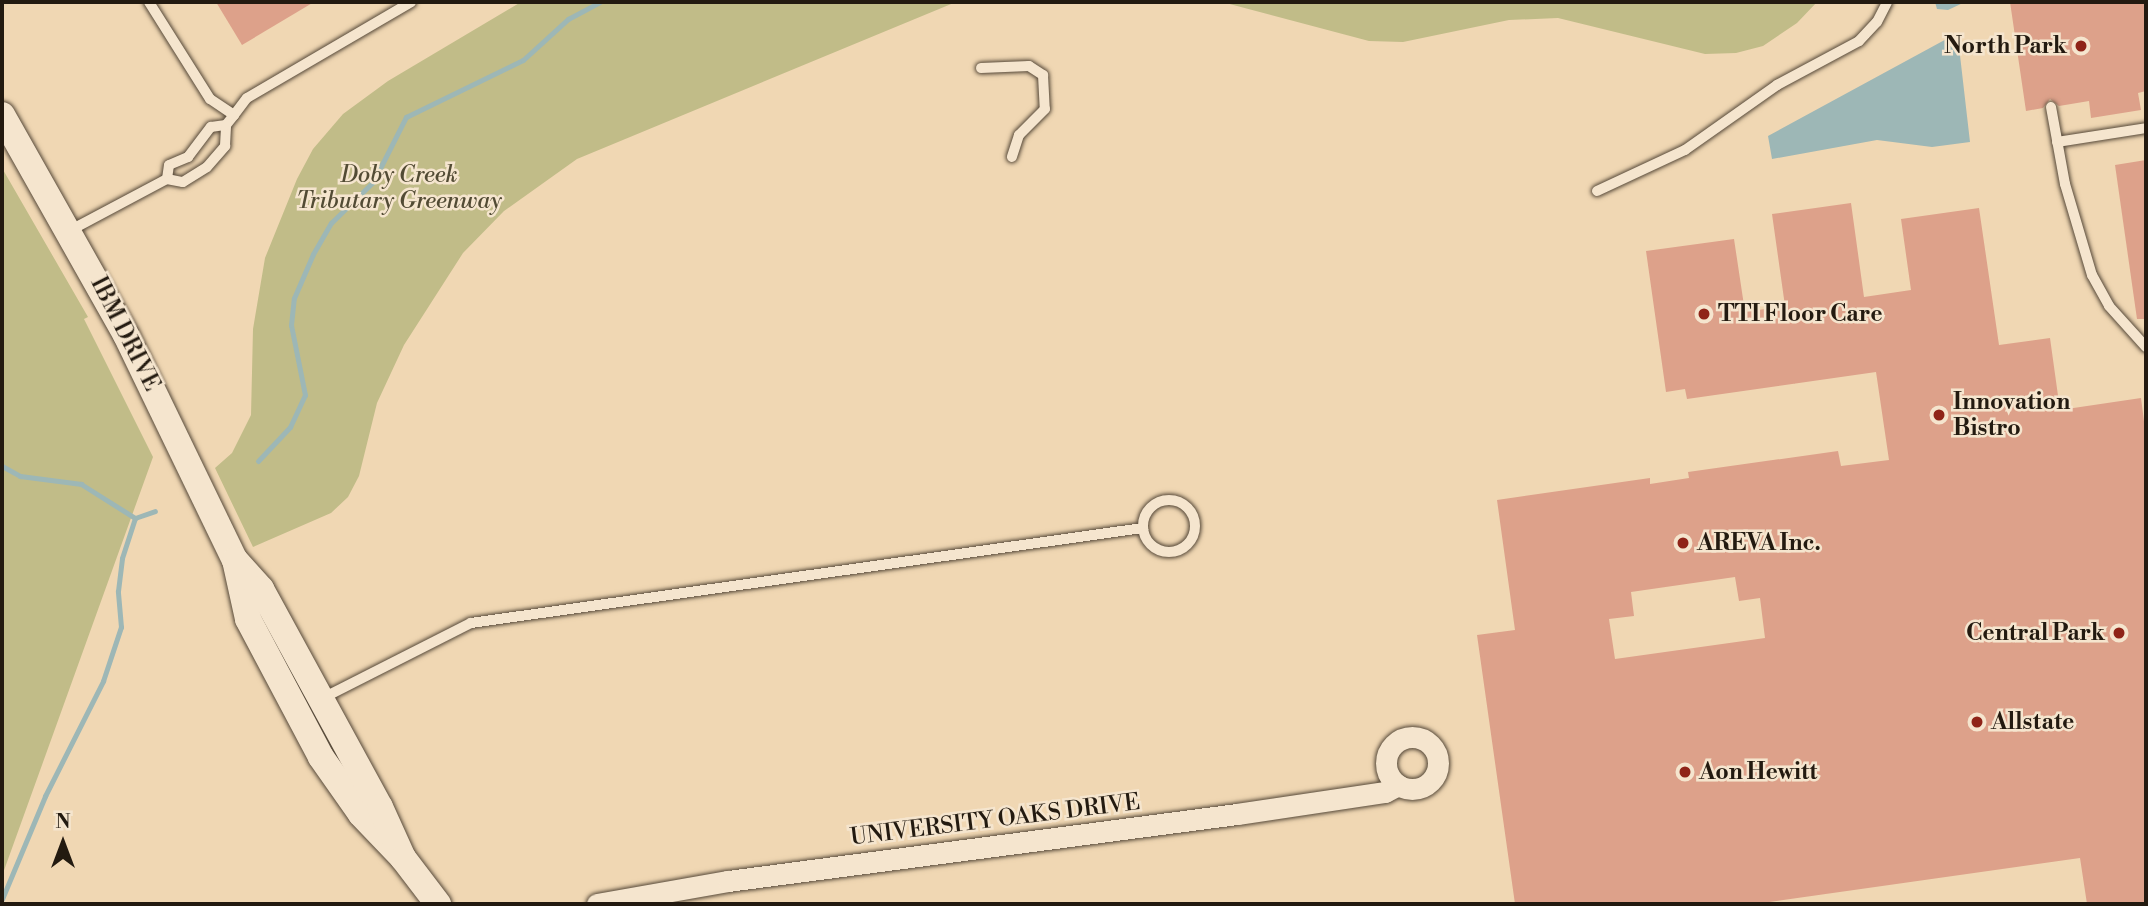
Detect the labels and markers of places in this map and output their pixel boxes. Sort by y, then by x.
place label: North Park [1944,32,2067,60]
marker: North Park [2073,38,2089,54]
place label: TTI Floor Care [1718,300,1883,328]
marker: TTI Floor Care [1696,306,1712,322]
place label: Innovation Bistro [1953,388,2070,442]
marker: Innovation Bistro [1931,407,1947,423]
place label: AREVA Inc. [1697,529,1821,557]
marker: AREVA Inc. [1675,535,1691,551]
place label: Central Park [1966,619,2105,647]
marker: Central Park [2111,625,2127,641]
place label: Allstate [1991,708,2074,736]
marker: Allstate [1969,714,1985,730]
place label: Aon Hewitt [1699,758,1817,786]
marker: Aon Hewitt [1677,764,1693,780]

